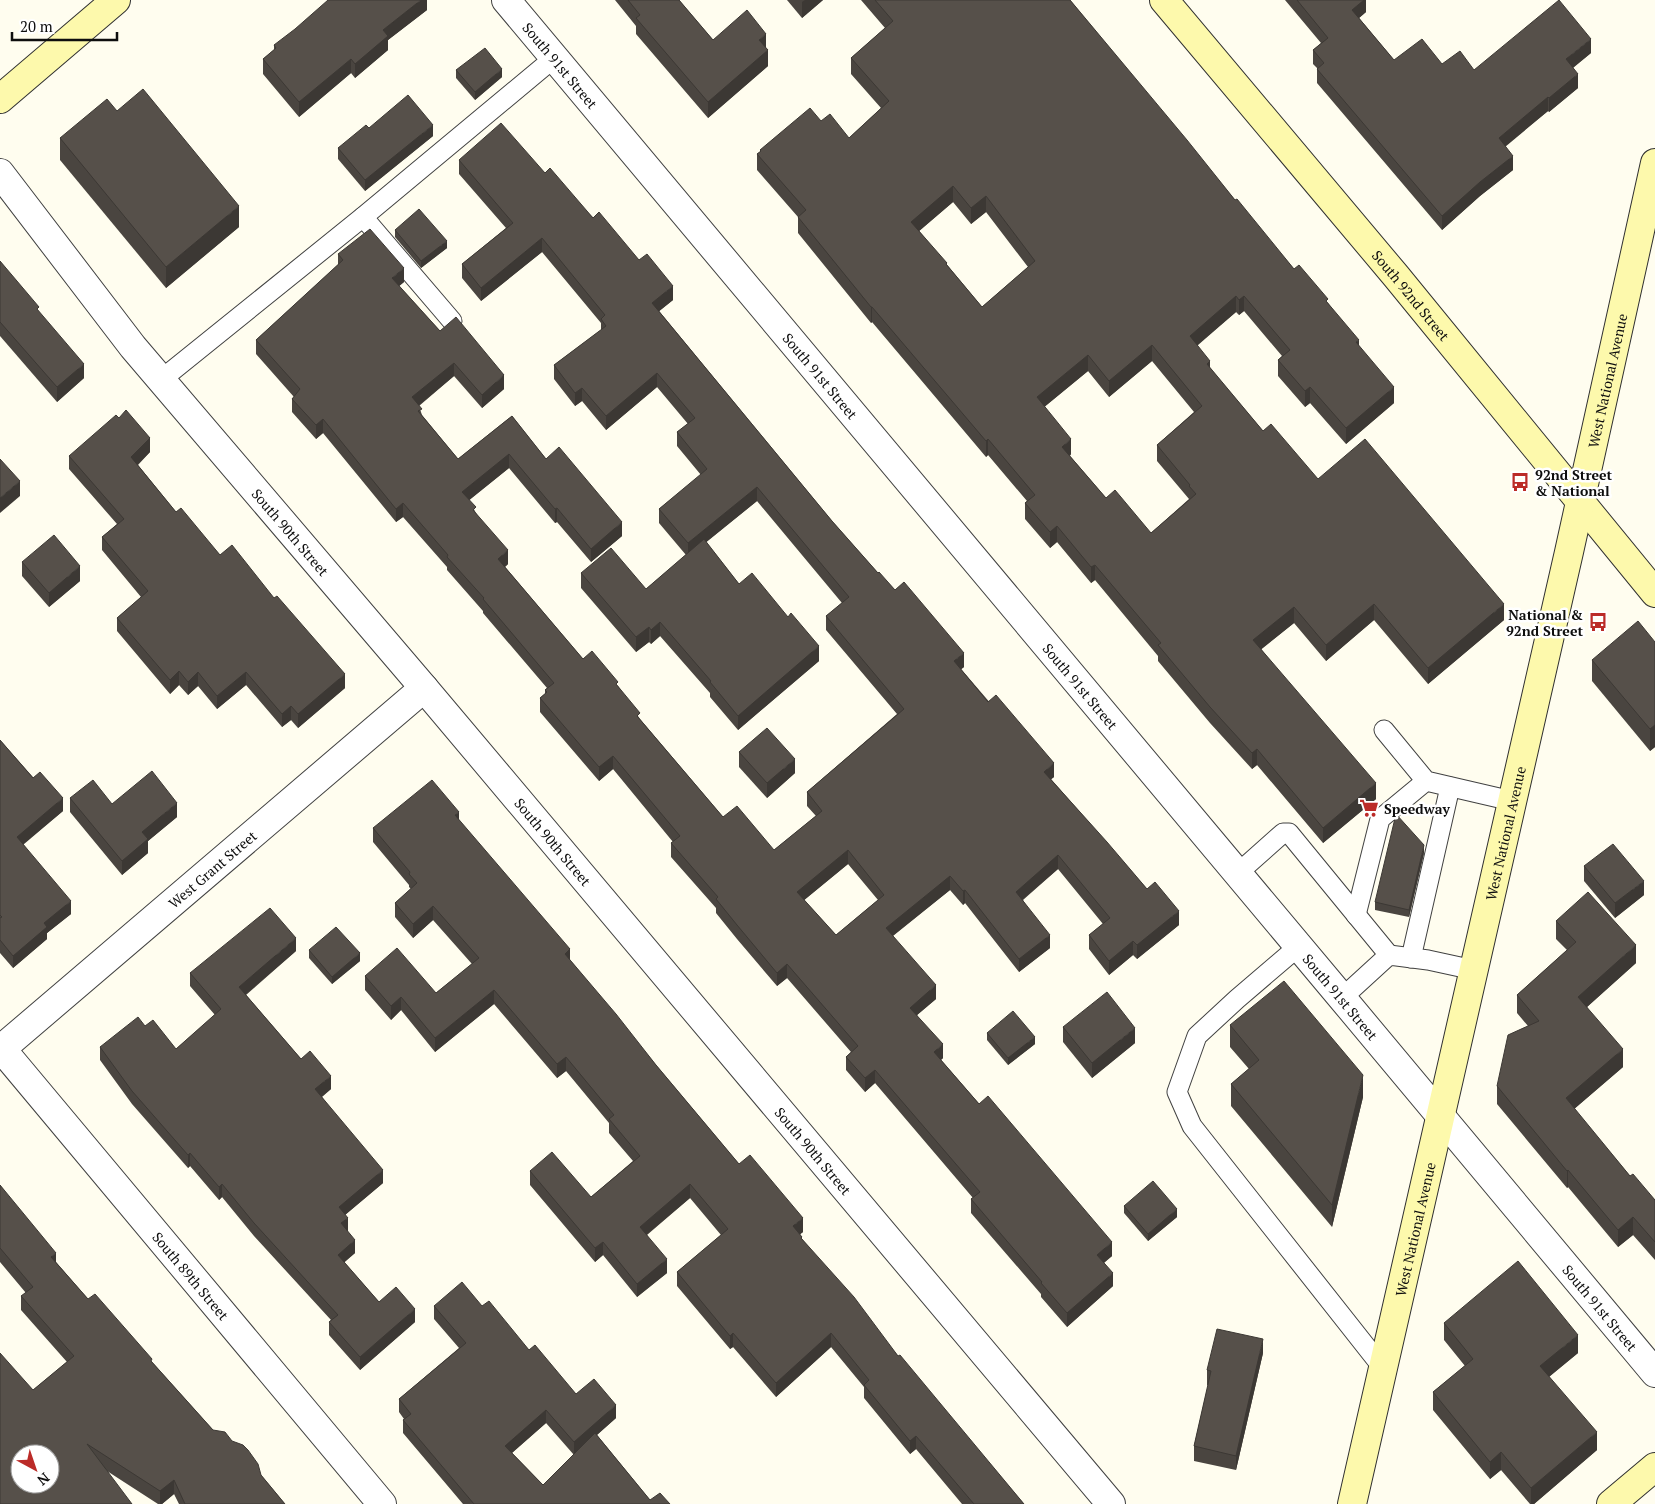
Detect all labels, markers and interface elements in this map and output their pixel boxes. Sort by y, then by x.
scale bar [12,10,118,42]
text: 20 m [20,16,53,36]
street label: South 91st Street [519,18,603,113]
street label: South 92nd Street [1368,246,1455,345]
street label: West National Avenue [1583,312,1631,450]
street label: South 91st Street [779,328,863,423]
place label: 92nd Street & National [1535,465,1612,500]
bus stop icon: 92nd Street & National [1509,471,1531,493]
street label: South 90th Street [248,484,334,580]
place label: National & 92nd Street [1506,605,1583,640]
bus stop icon: National & 92nd Street [1587,611,1609,633]
street label: South 91st Street [1039,639,1123,734]
street label: West National Avenue [1480,764,1529,902]
street label: South 90th Street [511,794,596,890]
supermarket icon: Speedway [1358,797,1380,819]
place label: Speedway [1384,799,1451,818]
street label: West Grant Street [164,825,261,912]
street label: South 91st Street [1299,949,1383,1044]
street label: South 90th Street [771,1103,856,1199]
street label: West National Avenue [1390,1160,1439,1298]
street label: South 89th Street [149,1228,234,1324]
street label: South 91st Street [1559,1260,1642,1355]
north arrow [10,1444,60,1494]
text: N [33,1469,54,1490]

